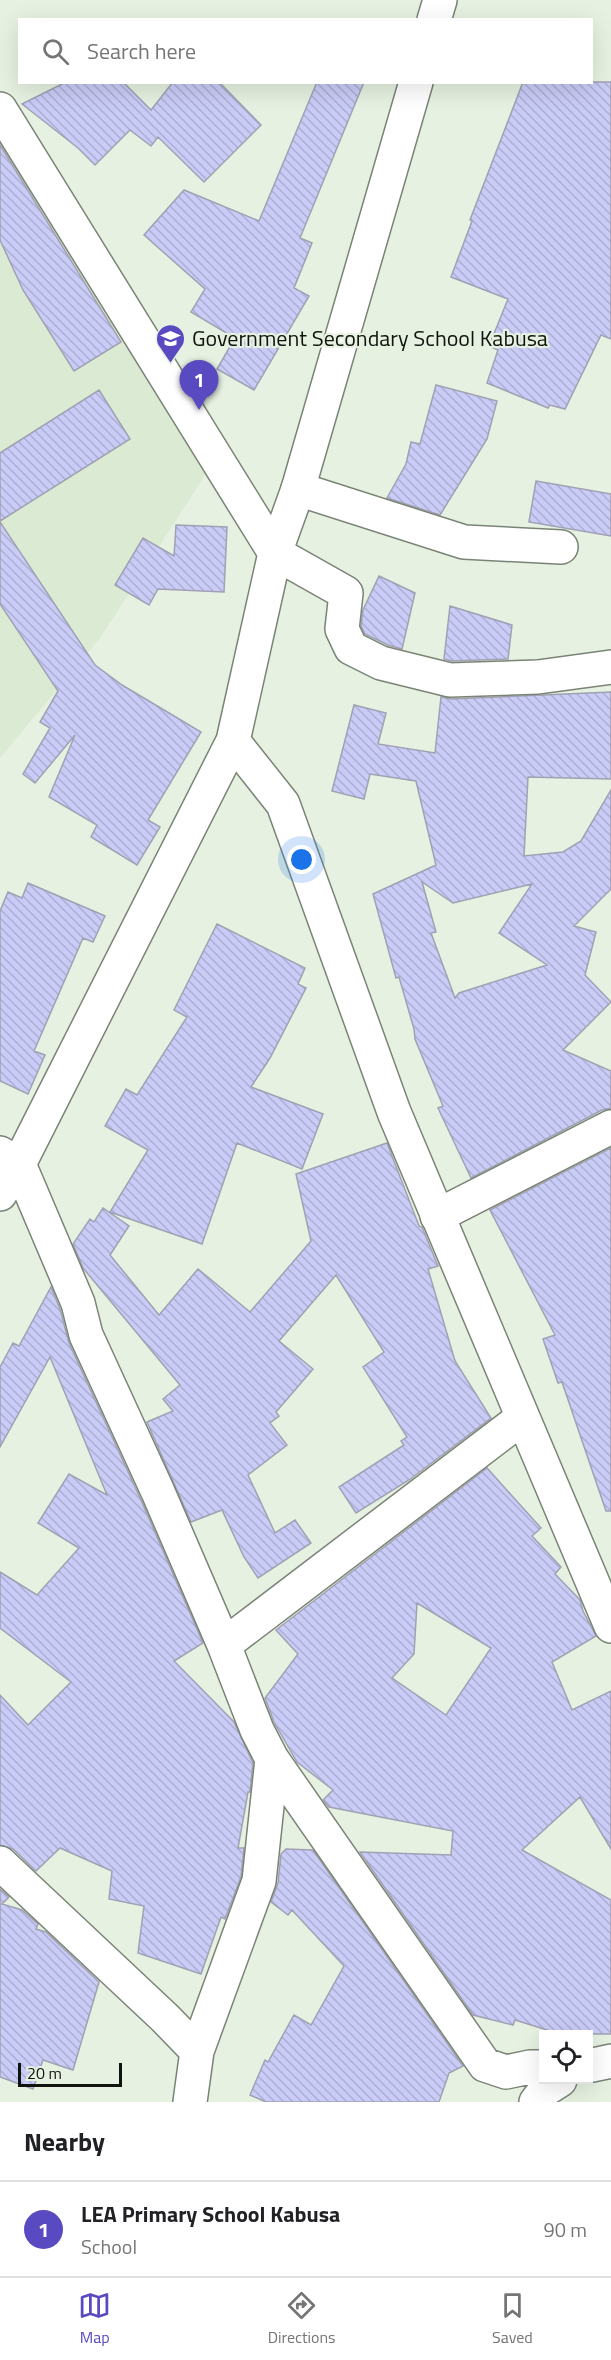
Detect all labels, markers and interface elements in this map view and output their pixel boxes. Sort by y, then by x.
search box [18,18,593,84]
text: Search here [87,34,196,68]
icon: search [39,35,72,68]
place label: Government Secondary School Kabusa [192,321,548,355]
school or university icon: Government Secondary School Kabusa [155,322,187,364]
pin: 1 [180,360,218,410]
your location [287,845,316,874]
map controls [539,2030,593,2084]
button: locate [539,2030,593,2084]
scale bar [18,2060,122,2088]
text: 20 m [27,2061,62,2085]
text: Nearby [24,2122,105,2161]
text: LEA Primary School Kabusa [81,2197,340,2231]
text: 1 [38,2214,49,2245]
text: 90 m [543,2214,587,2245]
text: School [81,2231,137,2262]
tab: Map [78,2289,111,2349]
tab: Directions [268,2289,336,2349]
tab: Saved [492,2289,533,2349]

